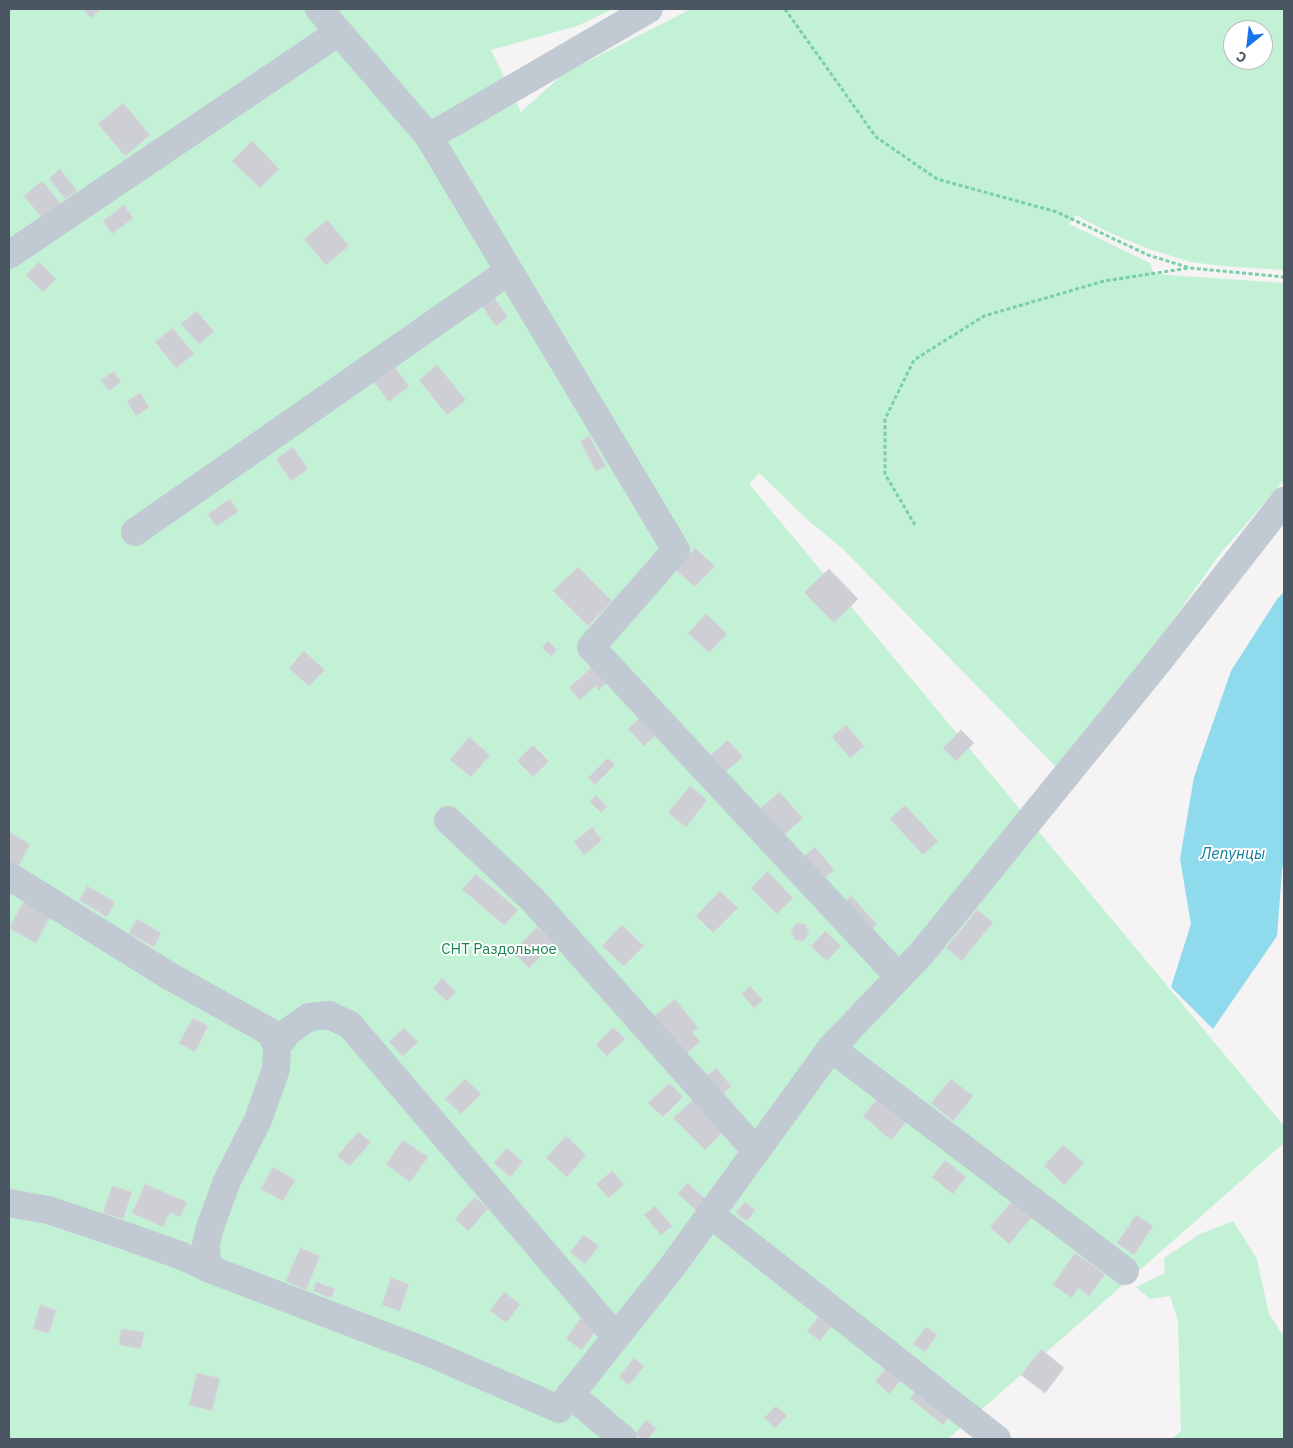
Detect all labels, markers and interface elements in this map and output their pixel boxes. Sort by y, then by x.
north arrow [1223,20,1273,70]
text: С [1233,47,1250,67]
water label: Лепунцы [1201,844,1265,864]
park label: СНТ Раздольное [441,941,557,959]

